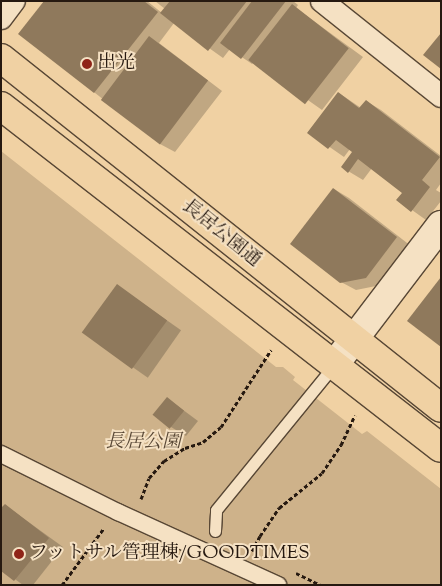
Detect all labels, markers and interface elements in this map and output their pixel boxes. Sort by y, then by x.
place label: 出光 [97,53,135,75]
marker: 出光 [81,58,93,70]
street label: 長居公園通 [177,195,265,273]
park label: 長居公園 [105,432,181,454]
place label: フットサル管理棟/GOODTIMES [29,543,311,565]
marker: フットサル管理棟/GOODTIMES [13,548,25,560]

